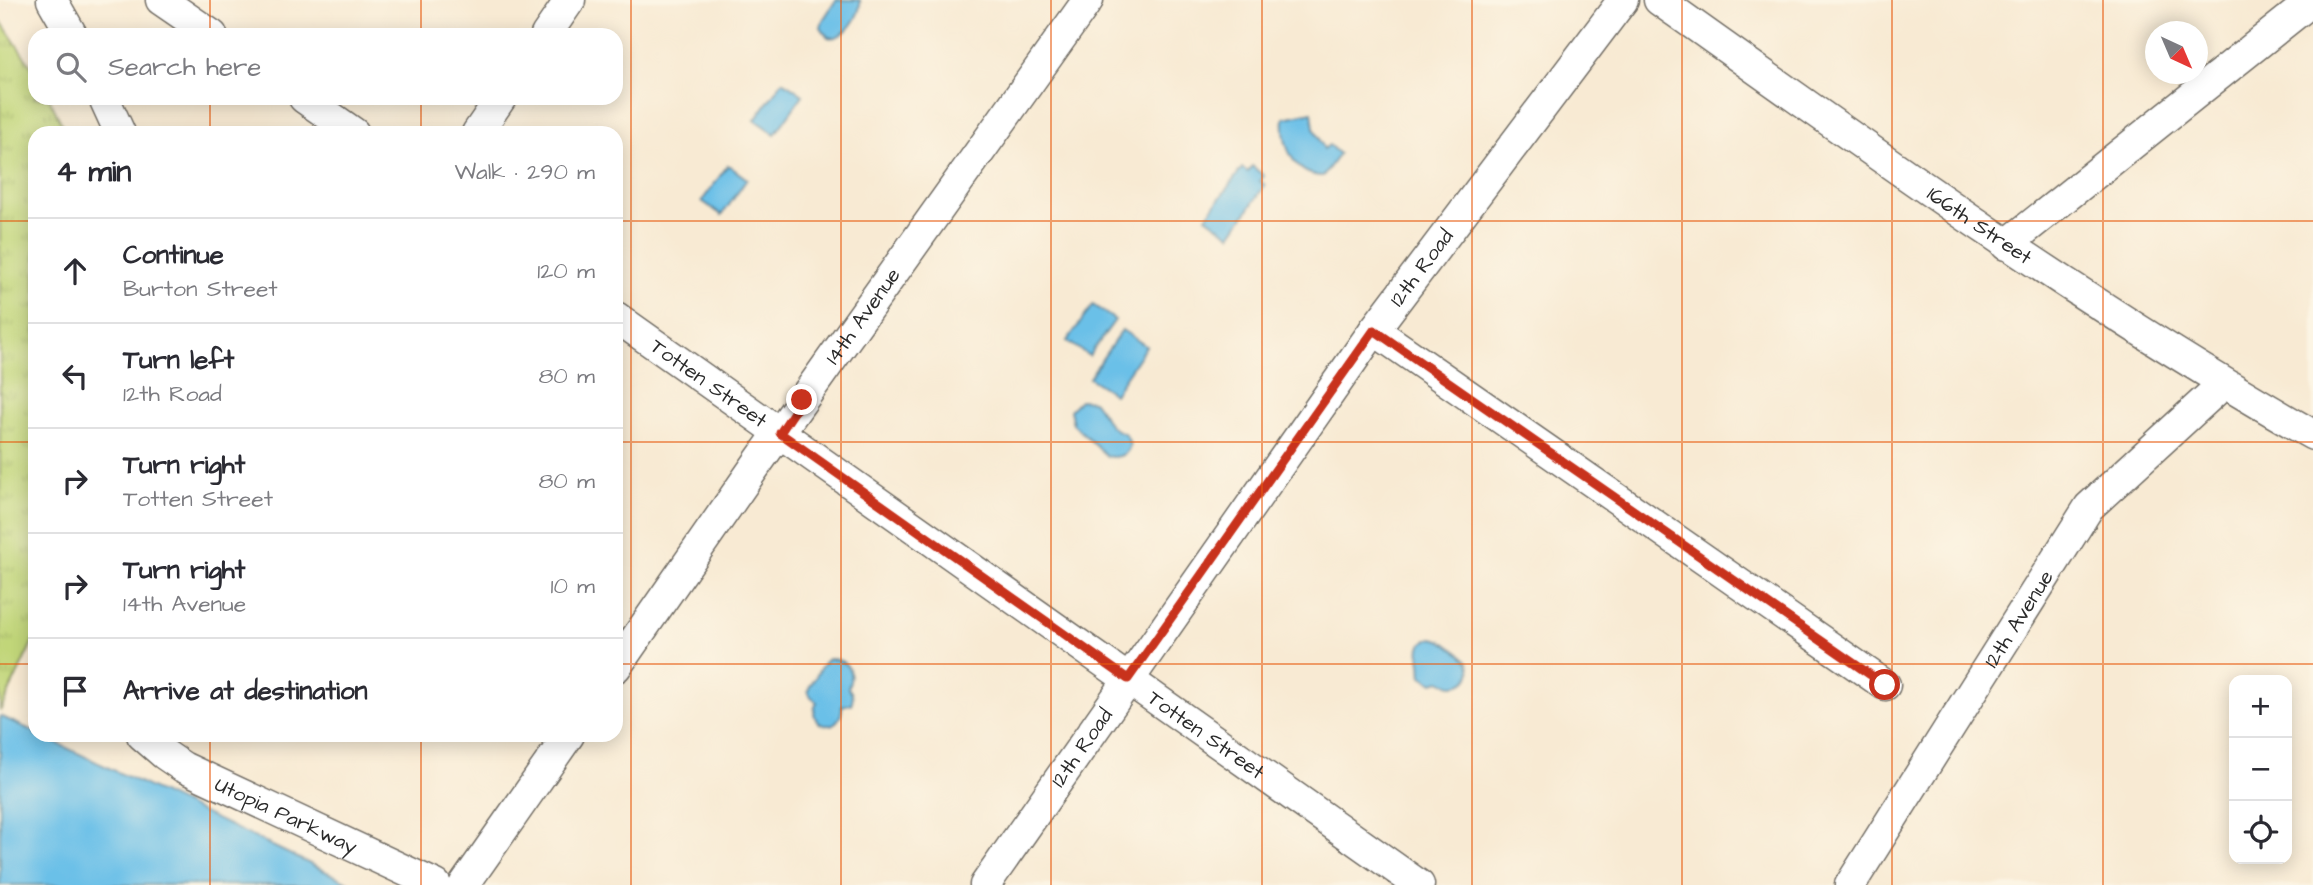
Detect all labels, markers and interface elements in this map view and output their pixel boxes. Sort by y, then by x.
north arrow [2145,21,2208,84]
search box [28,28,623,105]
icon: search [52,48,90,86]
text: Search here [108,49,261,85]
text: 4 min [56,151,131,193]
text: Walk · 290 m [454,156,595,188]
street label: 166th Street [1922,179,2039,271]
street label: 12th Road [1382,223,1460,312]
text: Continue [123,237,224,273]
icon: ahead [56,252,94,290]
text: 120 m [537,255,595,287]
street label: 14th Avenue [818,262,907,370]
text: Burton Street [123,273,278,305]
street label: Totten Street [645,331,774,435]
text: Turn left [123,342,234,378]
icon: left [56,357,94,395]
text: 80 m [538,360,595,392]
text: 12th Road [123,378,222,410]
route end [786,384,817,415]
text: Turn right [123,447,245,483]
icon: right [56,462,94,500]
text: 80 m [538,465,595,497]
text: Totten Street [123,483,273,515]
text: Turn right [123,552,245,588]
street label: 12th Avenue [1977,564,2060,673]
icon: right [56,567,94,605]
text: 10 m [550,570,595,602]
text: 14th Avenue [123,588,246,620]
route start [1869,669,1900,700]
icon: arrive [56,672,94,710]
text: Arrive at destination [123,673,368,709]
map controls [2229,675,2292,864]
button: + [2229,675,2292,738]
street label: Totten Street [1142,683,1271,786]
street label: 12th Road [1044,702,1119,793]
button: − [2229,738,2292,801]
street label: Utopia Parkway [210,769,363,863]
button: locate [2229,801,2292,864]

